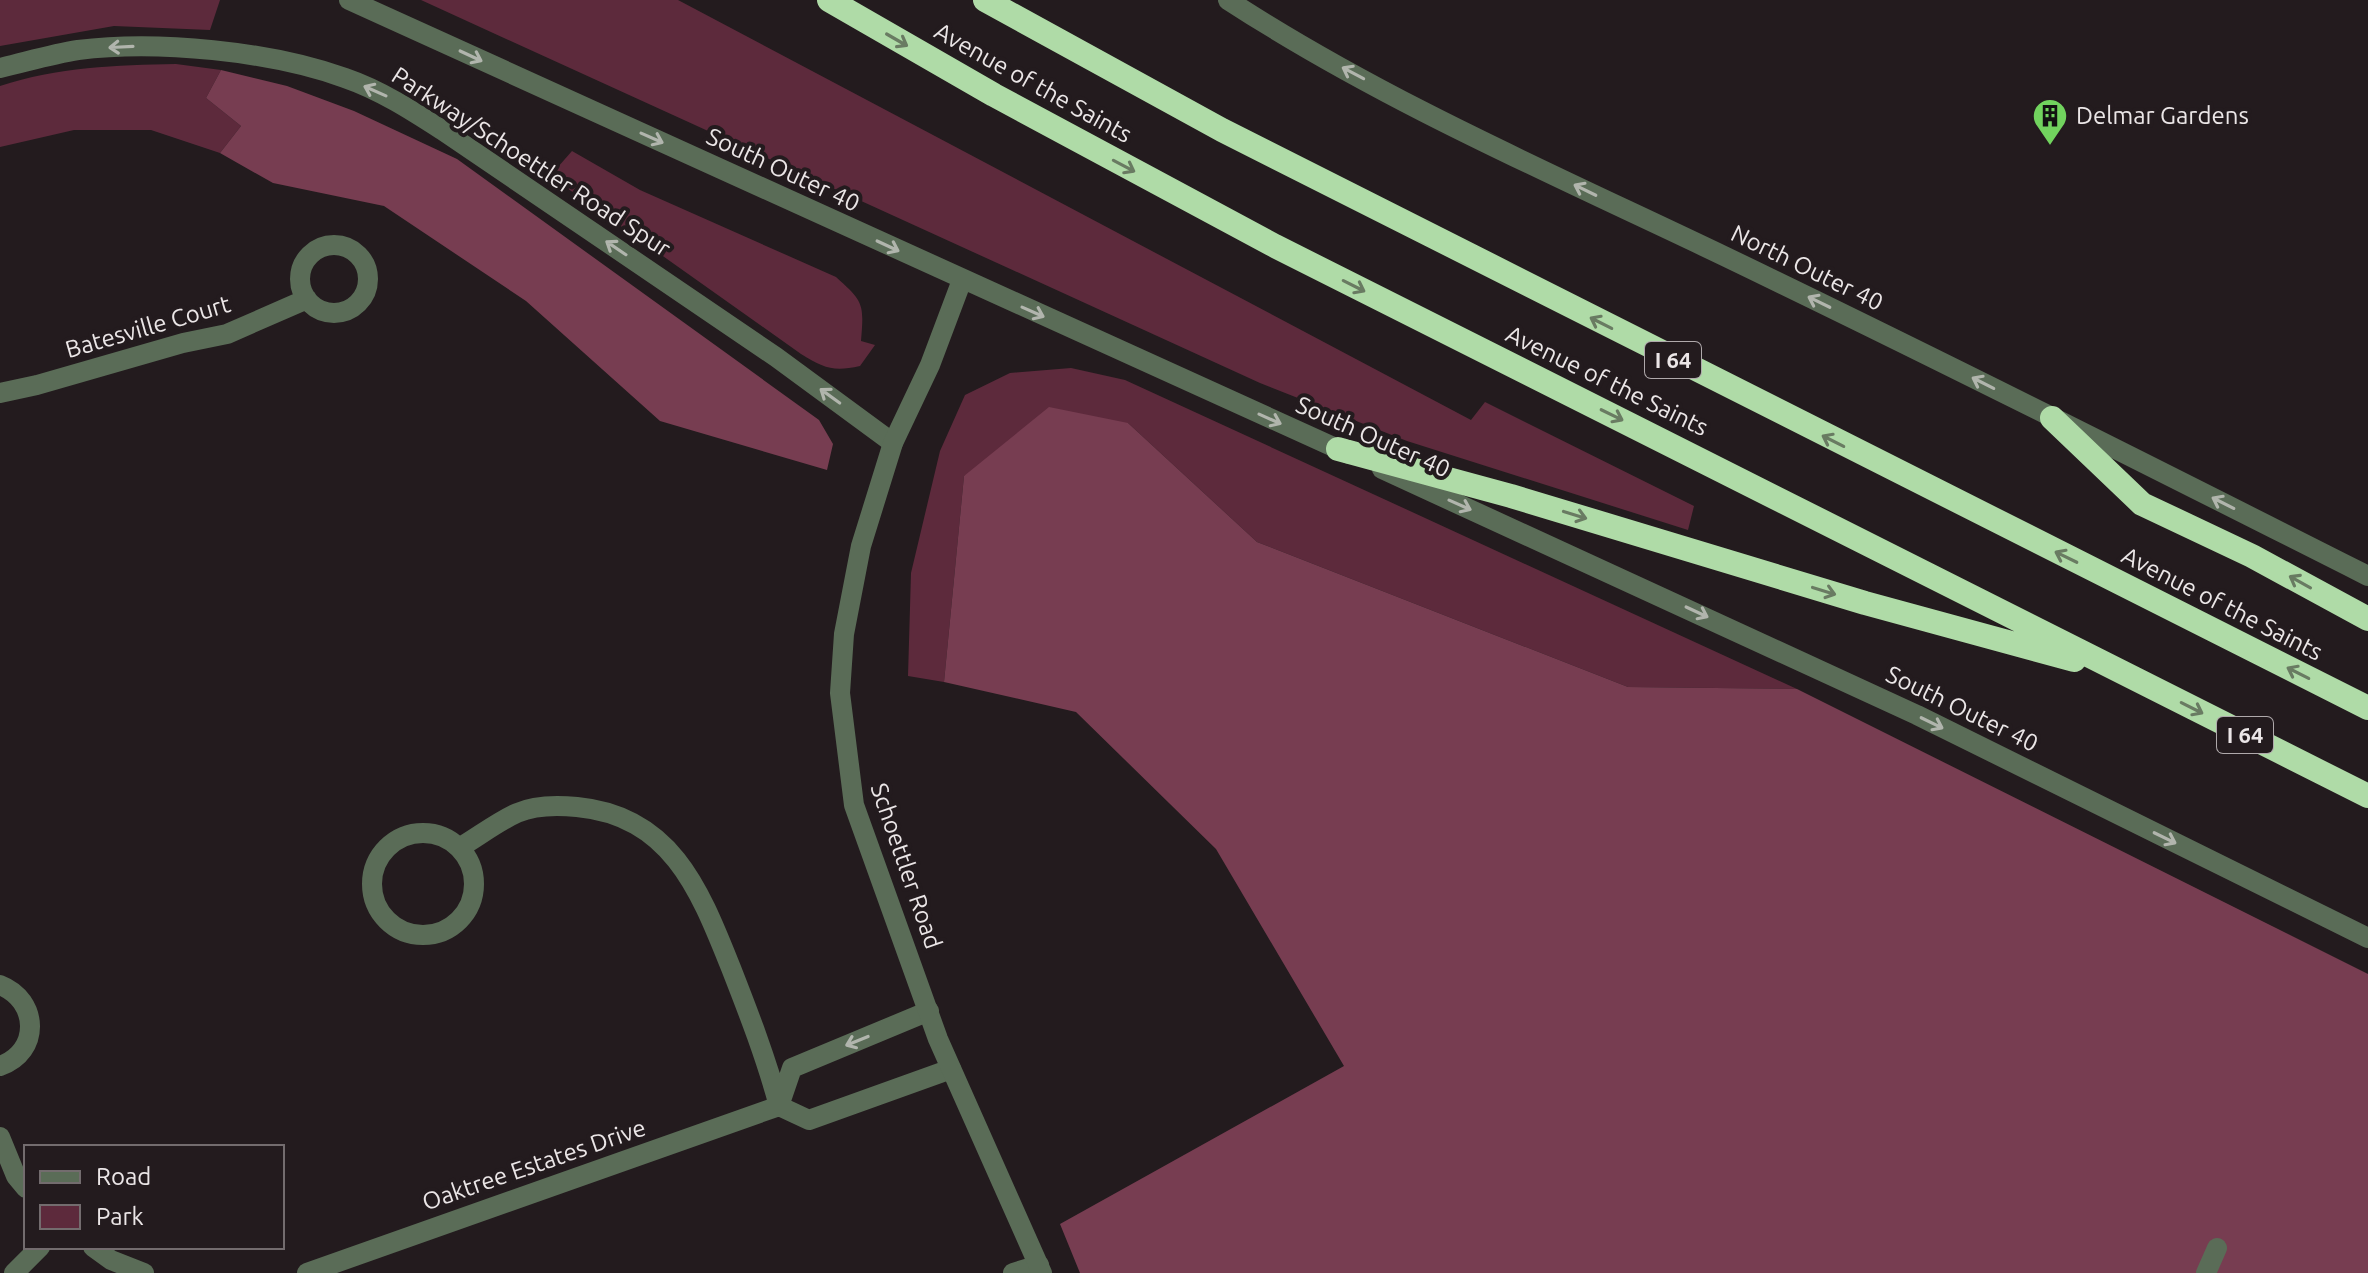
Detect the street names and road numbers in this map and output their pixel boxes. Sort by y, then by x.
street label: Avenue of the Saints [930,17,1137,148]
street label: Parkway/Schoettler Road Spur [387,61,676,262]
street label: South Outer 40 [702,122,864,217]
street label: North Outer 40 [1727,219,1888,316]
street label: Batesville Court [62,290,234,363]
street label: Avenue of the Saints [1502,320,1713,441]
road number: I 64 [1645,342,1701,378]
street label: South Outer 40 [1292,391,1454,483]
street label: Avenue of the Saints [2118,541,2327,666]
street label: South Outer 40 [1882,660,2043,757]
road number: I 64 [2217,717,2273,753]
street label: Schoettler Road [866,780,947,952]
street label: Oaktree Estates Drive [419,1114,649,1215]

